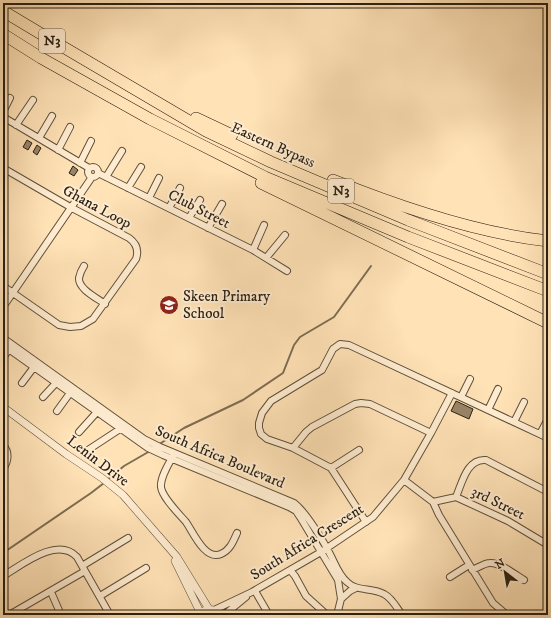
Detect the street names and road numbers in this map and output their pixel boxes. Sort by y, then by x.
road number: N3 [39,29,65,53]
street label: Eastern Bypass [228,118,318,172]
road number: N3 [328,179,354,203]
street label: Ghana Loop [59,181,135,233]
street label: Club Street [165,185,234,233]
street label: South Africa Boulevard [152,421,288,493]
street label: Lenin Drive [63,431,133,491]
street label: 3rd Street [468,482,528,524]
street label: South Africa Crescent [247,499,367,585]

